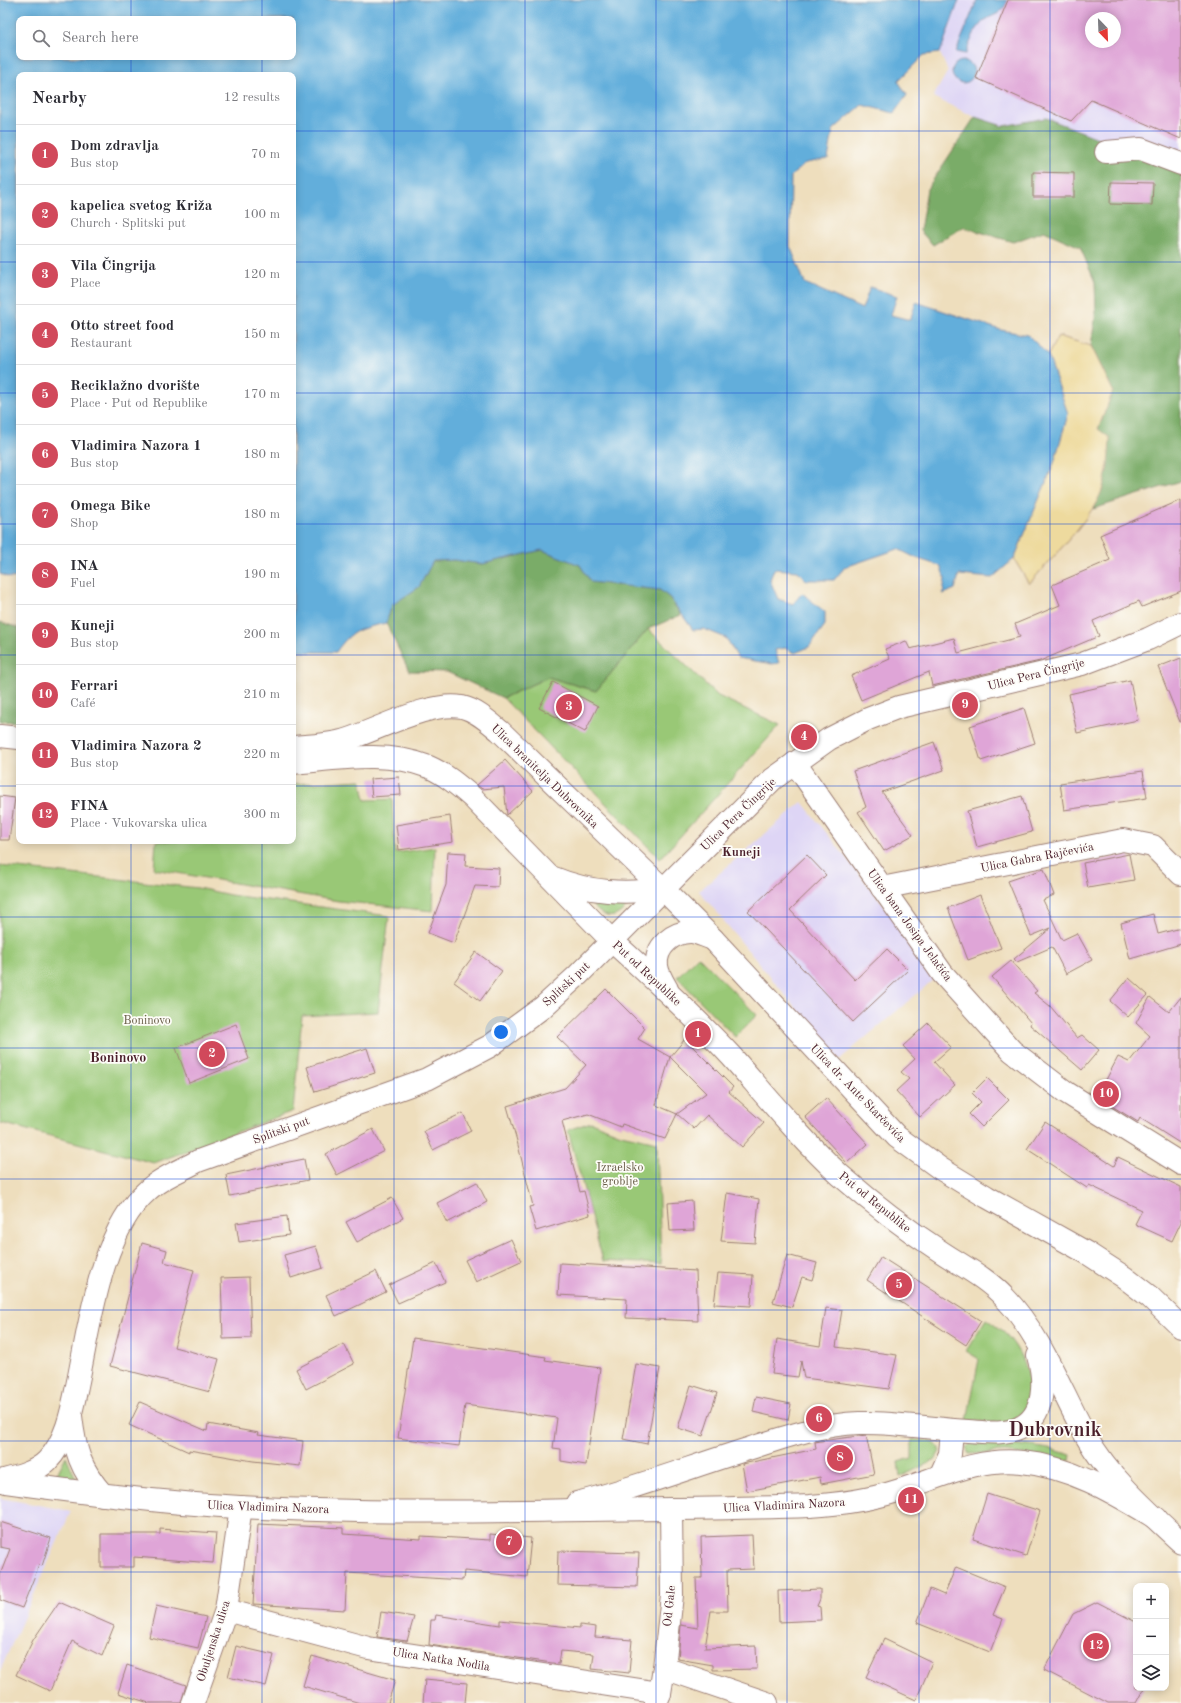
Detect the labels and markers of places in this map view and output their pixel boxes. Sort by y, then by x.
pin: 9 [952,690,978,720]
pin: 3 [556,692,582,722]
pin: 4 [791,722,817,752]
pin: 1 [685,1019,711,1049]
pin: 2 [199,1039,225,1069]
pin: 10 [1093,1079,1119,1109]
pin: 5 [886,1270,912,1300]
pin: 6 [806,1404,832,1434]
pin: 8 [827,1443,853,1473]
pin: 11 [898,1485,924,1515]
pin: 7 [496,1527,522,1557]
pin: 12 [1083,1631,1109,1661]

